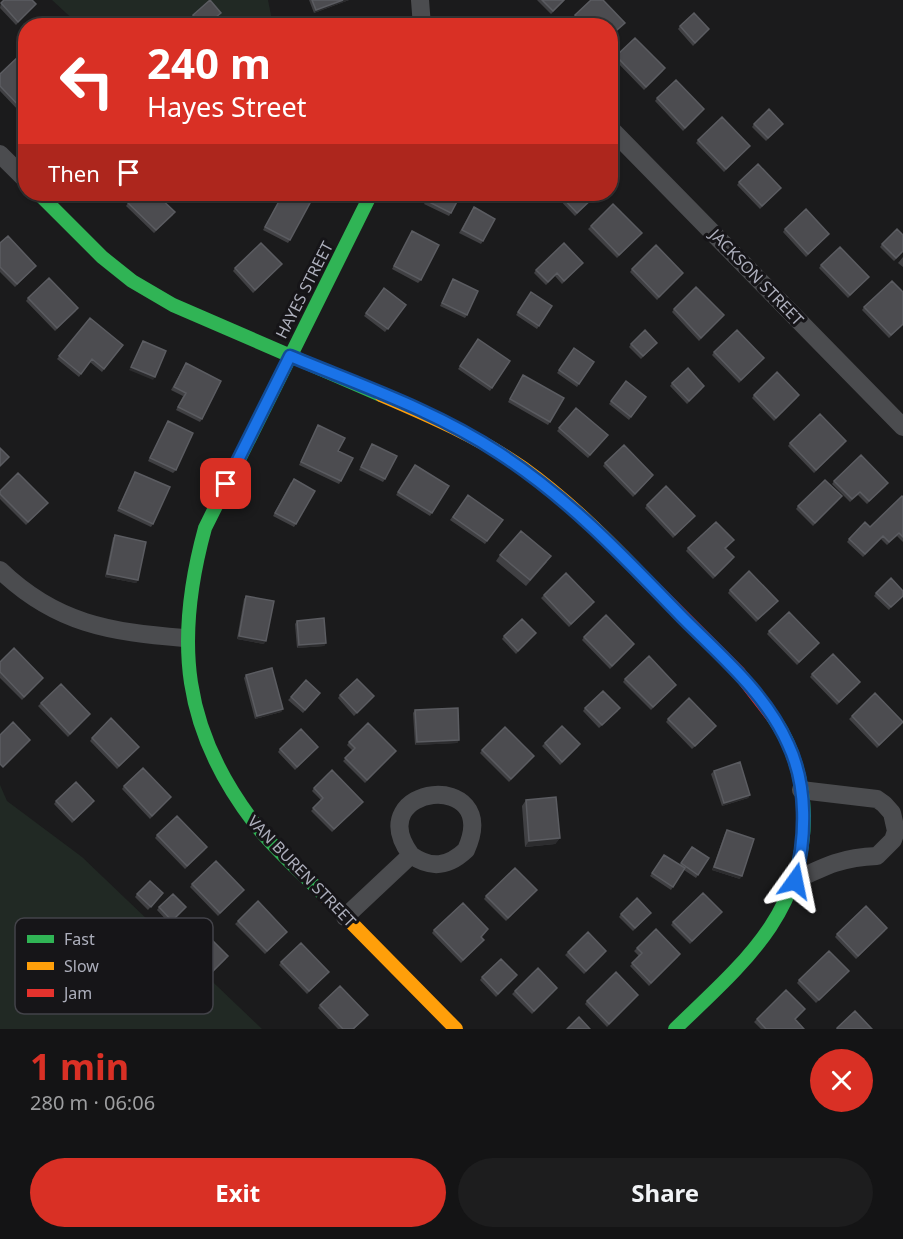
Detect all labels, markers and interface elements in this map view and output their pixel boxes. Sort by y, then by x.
text: 240 m [147,34,271,91]
icon: left [48,42,126,120]
text: Hayes Street [147,88,307,125]
icon: arrive [112,156,145,189]
text: Then [48,158,100,188]
street label: JACKSON STREET [704,223,809,330]
street label: HAYES STREET [270,238,338,342]
pin [200,458,251,509]
icon: arrive [209,467,242,500]
street label: VAN BUREN STREET [243,810,361,932]
position arrow [763,849,827,913]
legend [15,918,213,1014]
text: Fast [64,928,95,950]
text: Slow [64,955,99,977]
text: Jam [62,982,92,1004]
text: 1 min [30,1042,129,1091]
button: close [810,1049,873,1112]
text: 280 m · 06:06 [30,1089,155,1116]
button: Exit [30,1158,446,1227]
button: Share [458,1158,873,1227]

